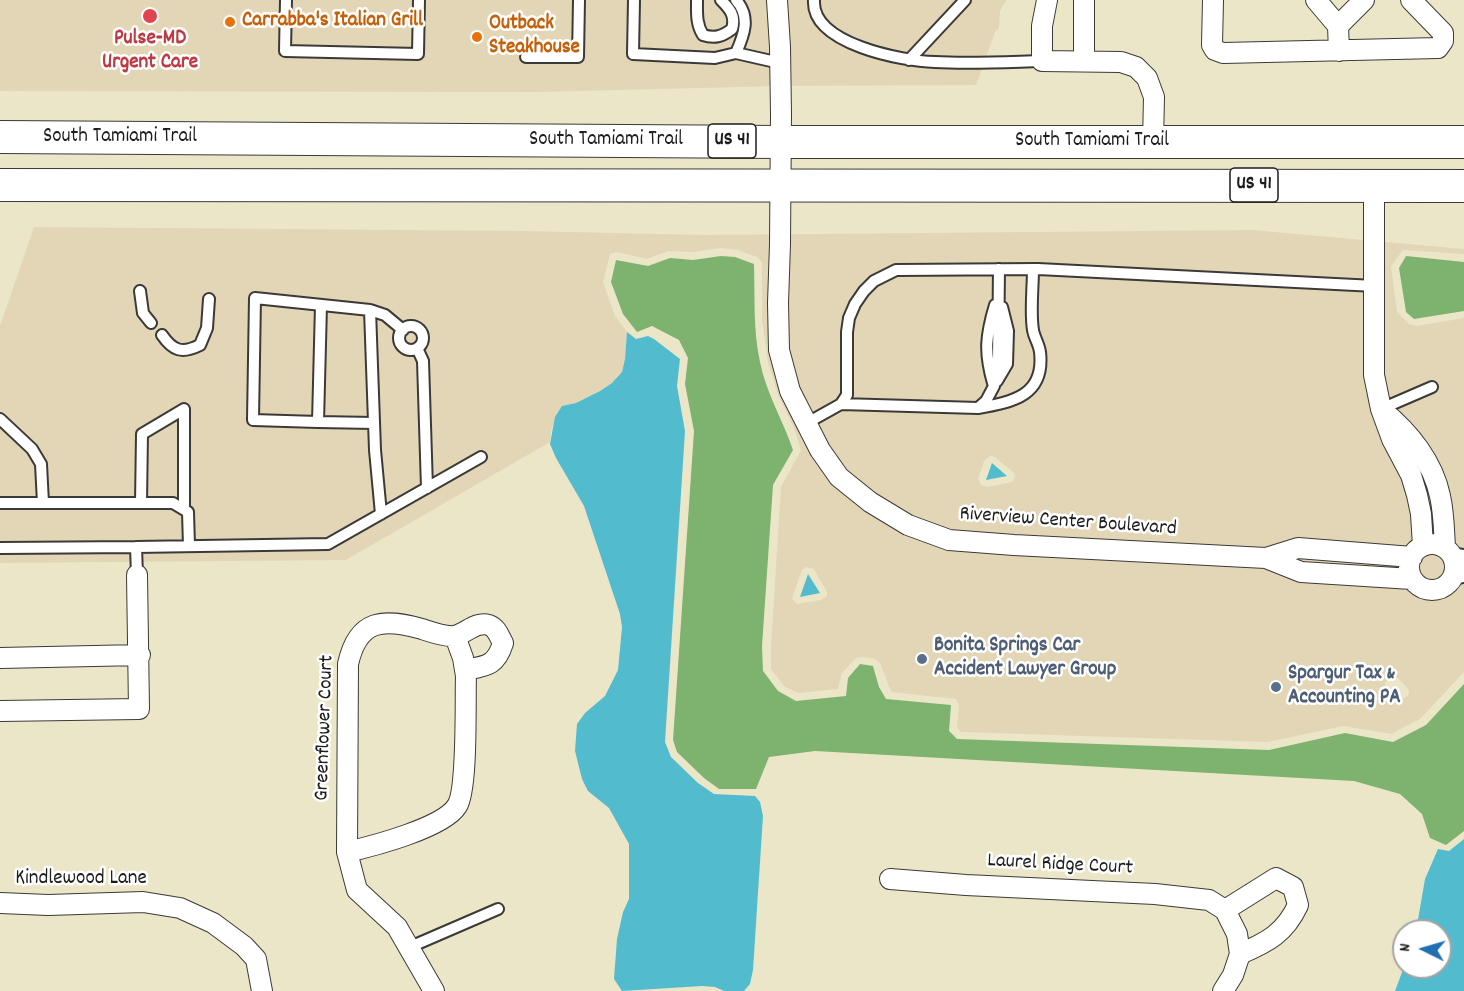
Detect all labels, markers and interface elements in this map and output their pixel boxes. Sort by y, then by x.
marker: Pulse-MD Urgent Care [141,7,159,25]
place label: Carrabba's Italian Grill [242,9,423,35]
place label: Outback Steakhouse [489,12,580,62]
marker: Carrabba's Italian Grill [223,15,237,29]
place label: Pulse-MD Urgent Care [102,27,198,77]
marker: Outback Steakhouse [470,30,484,44]
road number: US 41 [708,124,756,158]
street label: South Tamiami Trail [43,125,197,151]
street label: South Tamiami Trail [529,128,683,154]
street label: South Tamiami Trail [1015,129,1169,155]
road number: US 41 [1230,168,1278,202]
street label: Riverview Center Boulevard [959,503,1177,543]
place label: Bonita Springs Car Accident Lawyer Group [934,634,1116,684]
marker: Bonita Springs Car Accident Lawyer Group [915,652,929,666]
street label: Greenflower Court [311,655,341,801]
place label: Spargur Tax & Accounting PA [1288,662,1401,712]
marker: Spargur Tax & Accounting PA [1269,680,1283,694]
street label: Laurel Ridge Court [987,850,1133,882]
street label: Kindlewood Lane [15,867,147,893]
north arrow [1392,919,1452,979]
text: N [1394,943,1417,953]

